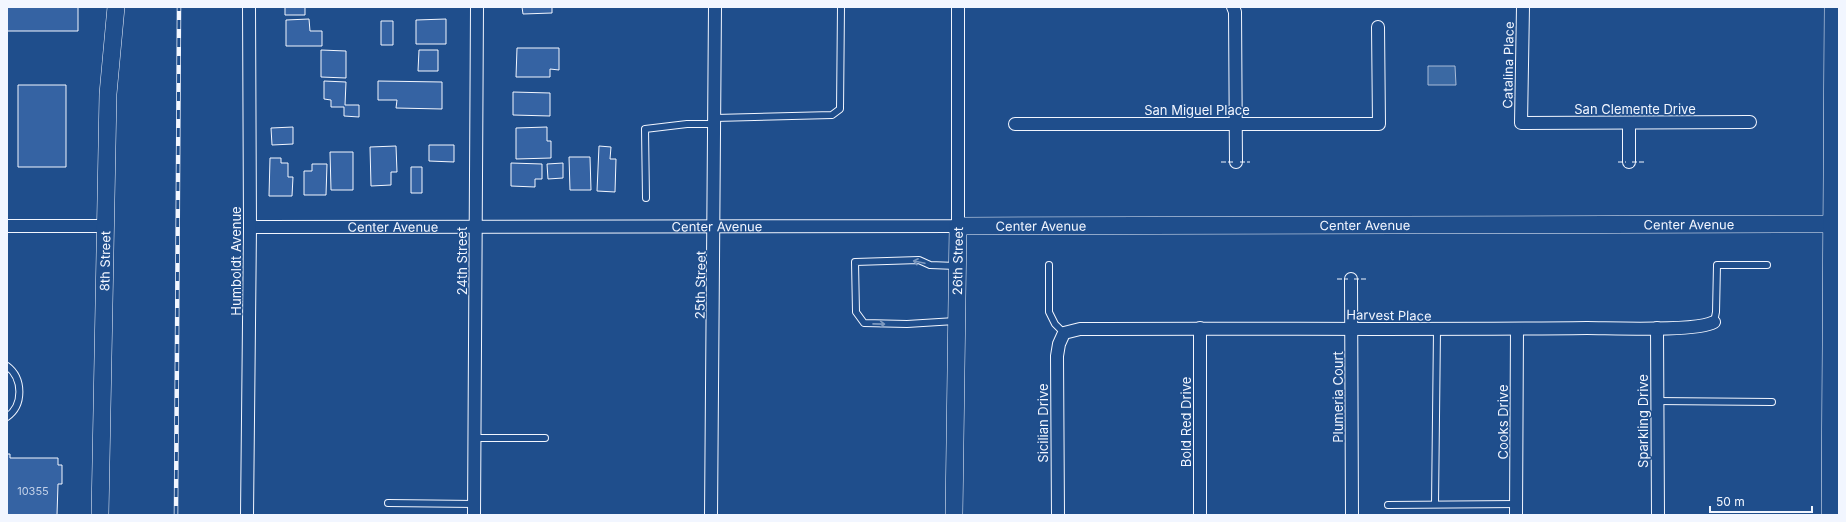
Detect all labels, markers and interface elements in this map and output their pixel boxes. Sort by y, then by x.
street label: Catalina Place [1499,21,1517,109]
street label: San Clemente Drive [1574,101,1696,117]
street label: San Miguel Place [1144,102,1250,118]
street label: Humboldt Avenue [228,206,244,316]
street label: Center Avenue [1644,216,1734,232]
street label: Center Avenue [1320,217,1410,233]
street label: Center Avenue [672,218,762,234]
street label: Center Avenue [996,218,1086,234]
street label: Center Avenue [348,219,438,235]
street label: 24th Street [454,227,470,295]
street label: 26th Street [949,227,966,295]
street label: 8th Street [96,231,113,291]
street label: 25th Street [691,251,709,319]
one-way arrow [913,257,926,265]
street label: Harvest Place [1346,306,1432,324]
one-way arrow [872,320,885,328]
street label: Plumeria Court [1330,351,1346,443]
street label: Sparkling Drive [1635,374,1651,468]
street label: Bold Red Drive [1178,377,1194,467]
street label: Sicilian Drive [1035,383,1051,463]
street label: Cooks Drive [1495,385,1511,460]
house number: 10355 [17,484,49,498]
scale bar [1710,488,1812,514]
text: 50 m [1716,494,1745,509]

